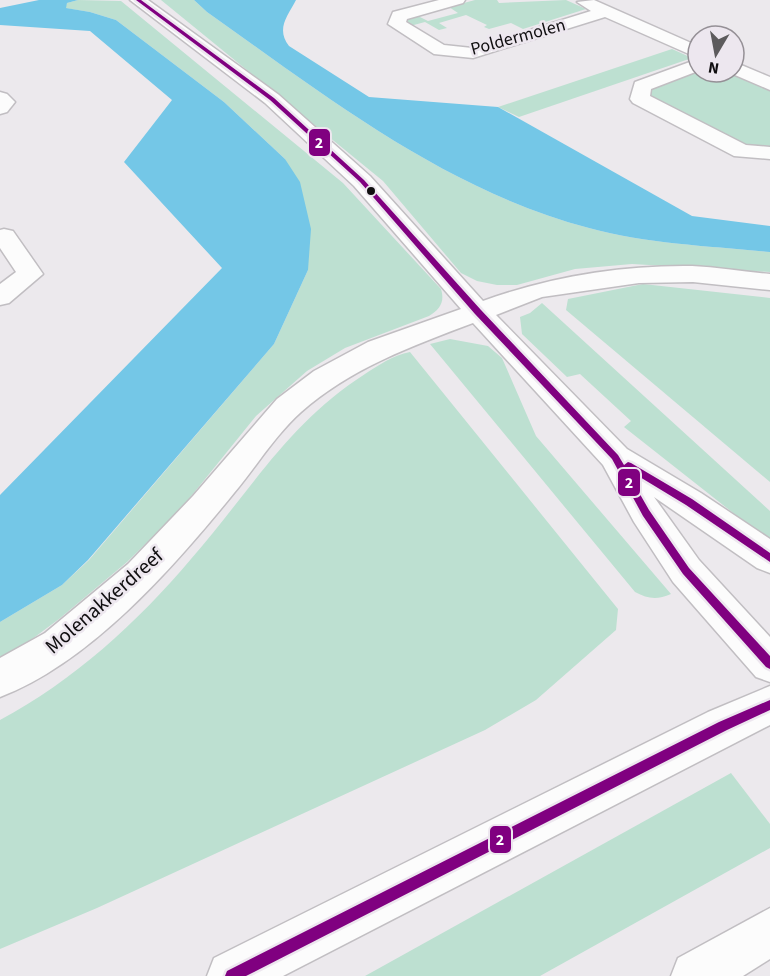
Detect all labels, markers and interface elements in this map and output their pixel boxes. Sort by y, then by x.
street label: Poldermolen [468,12,568,62]
north arrow [686,24,746,84]
text: N [706,56,721,80]
line badge: 2 [308,128,331,157]
text: 2 [315,132,323,154]
unlabelled marker [365,185,377,197]
line badge: 2 [617,468,641,497]
text: 2 [625,472,633,494]
street label: Molenakkerdreef [38,541,170,661]
line badge: 2 [489,825,512,854]
text: 2 [496,829,504,851]

